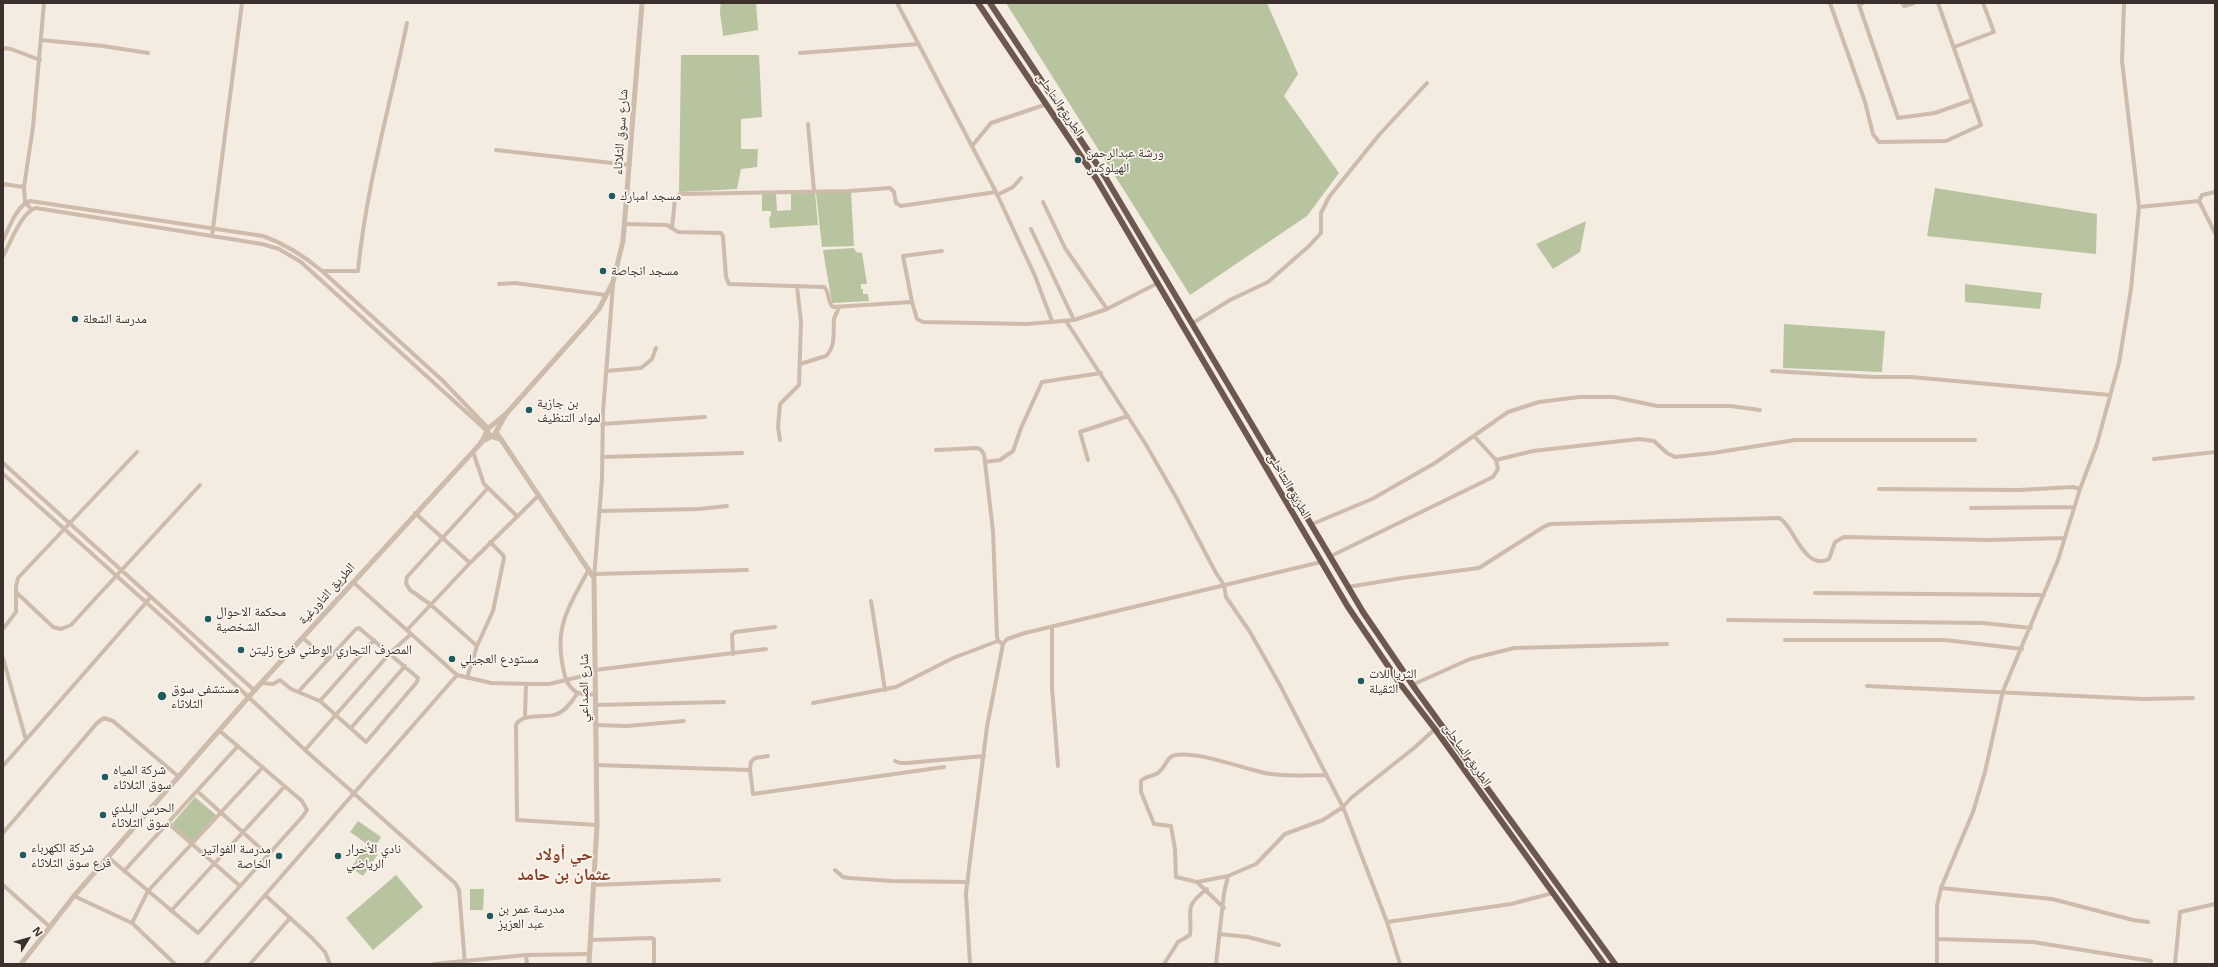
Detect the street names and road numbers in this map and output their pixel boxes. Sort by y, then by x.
street label: الطريق الساحلى [1033,70,1087,140]
street label: شارع سوق الثلاثاء [610,88,632,176]
street label: الطريق الساحلى [1264,450,1314,522]
street label: الطريق التاورغية [295,560,359,628]
street label: شارع الصداعي [576,654,592,722]
street label: الطريق الساحلى [1440,720,1494,790]

